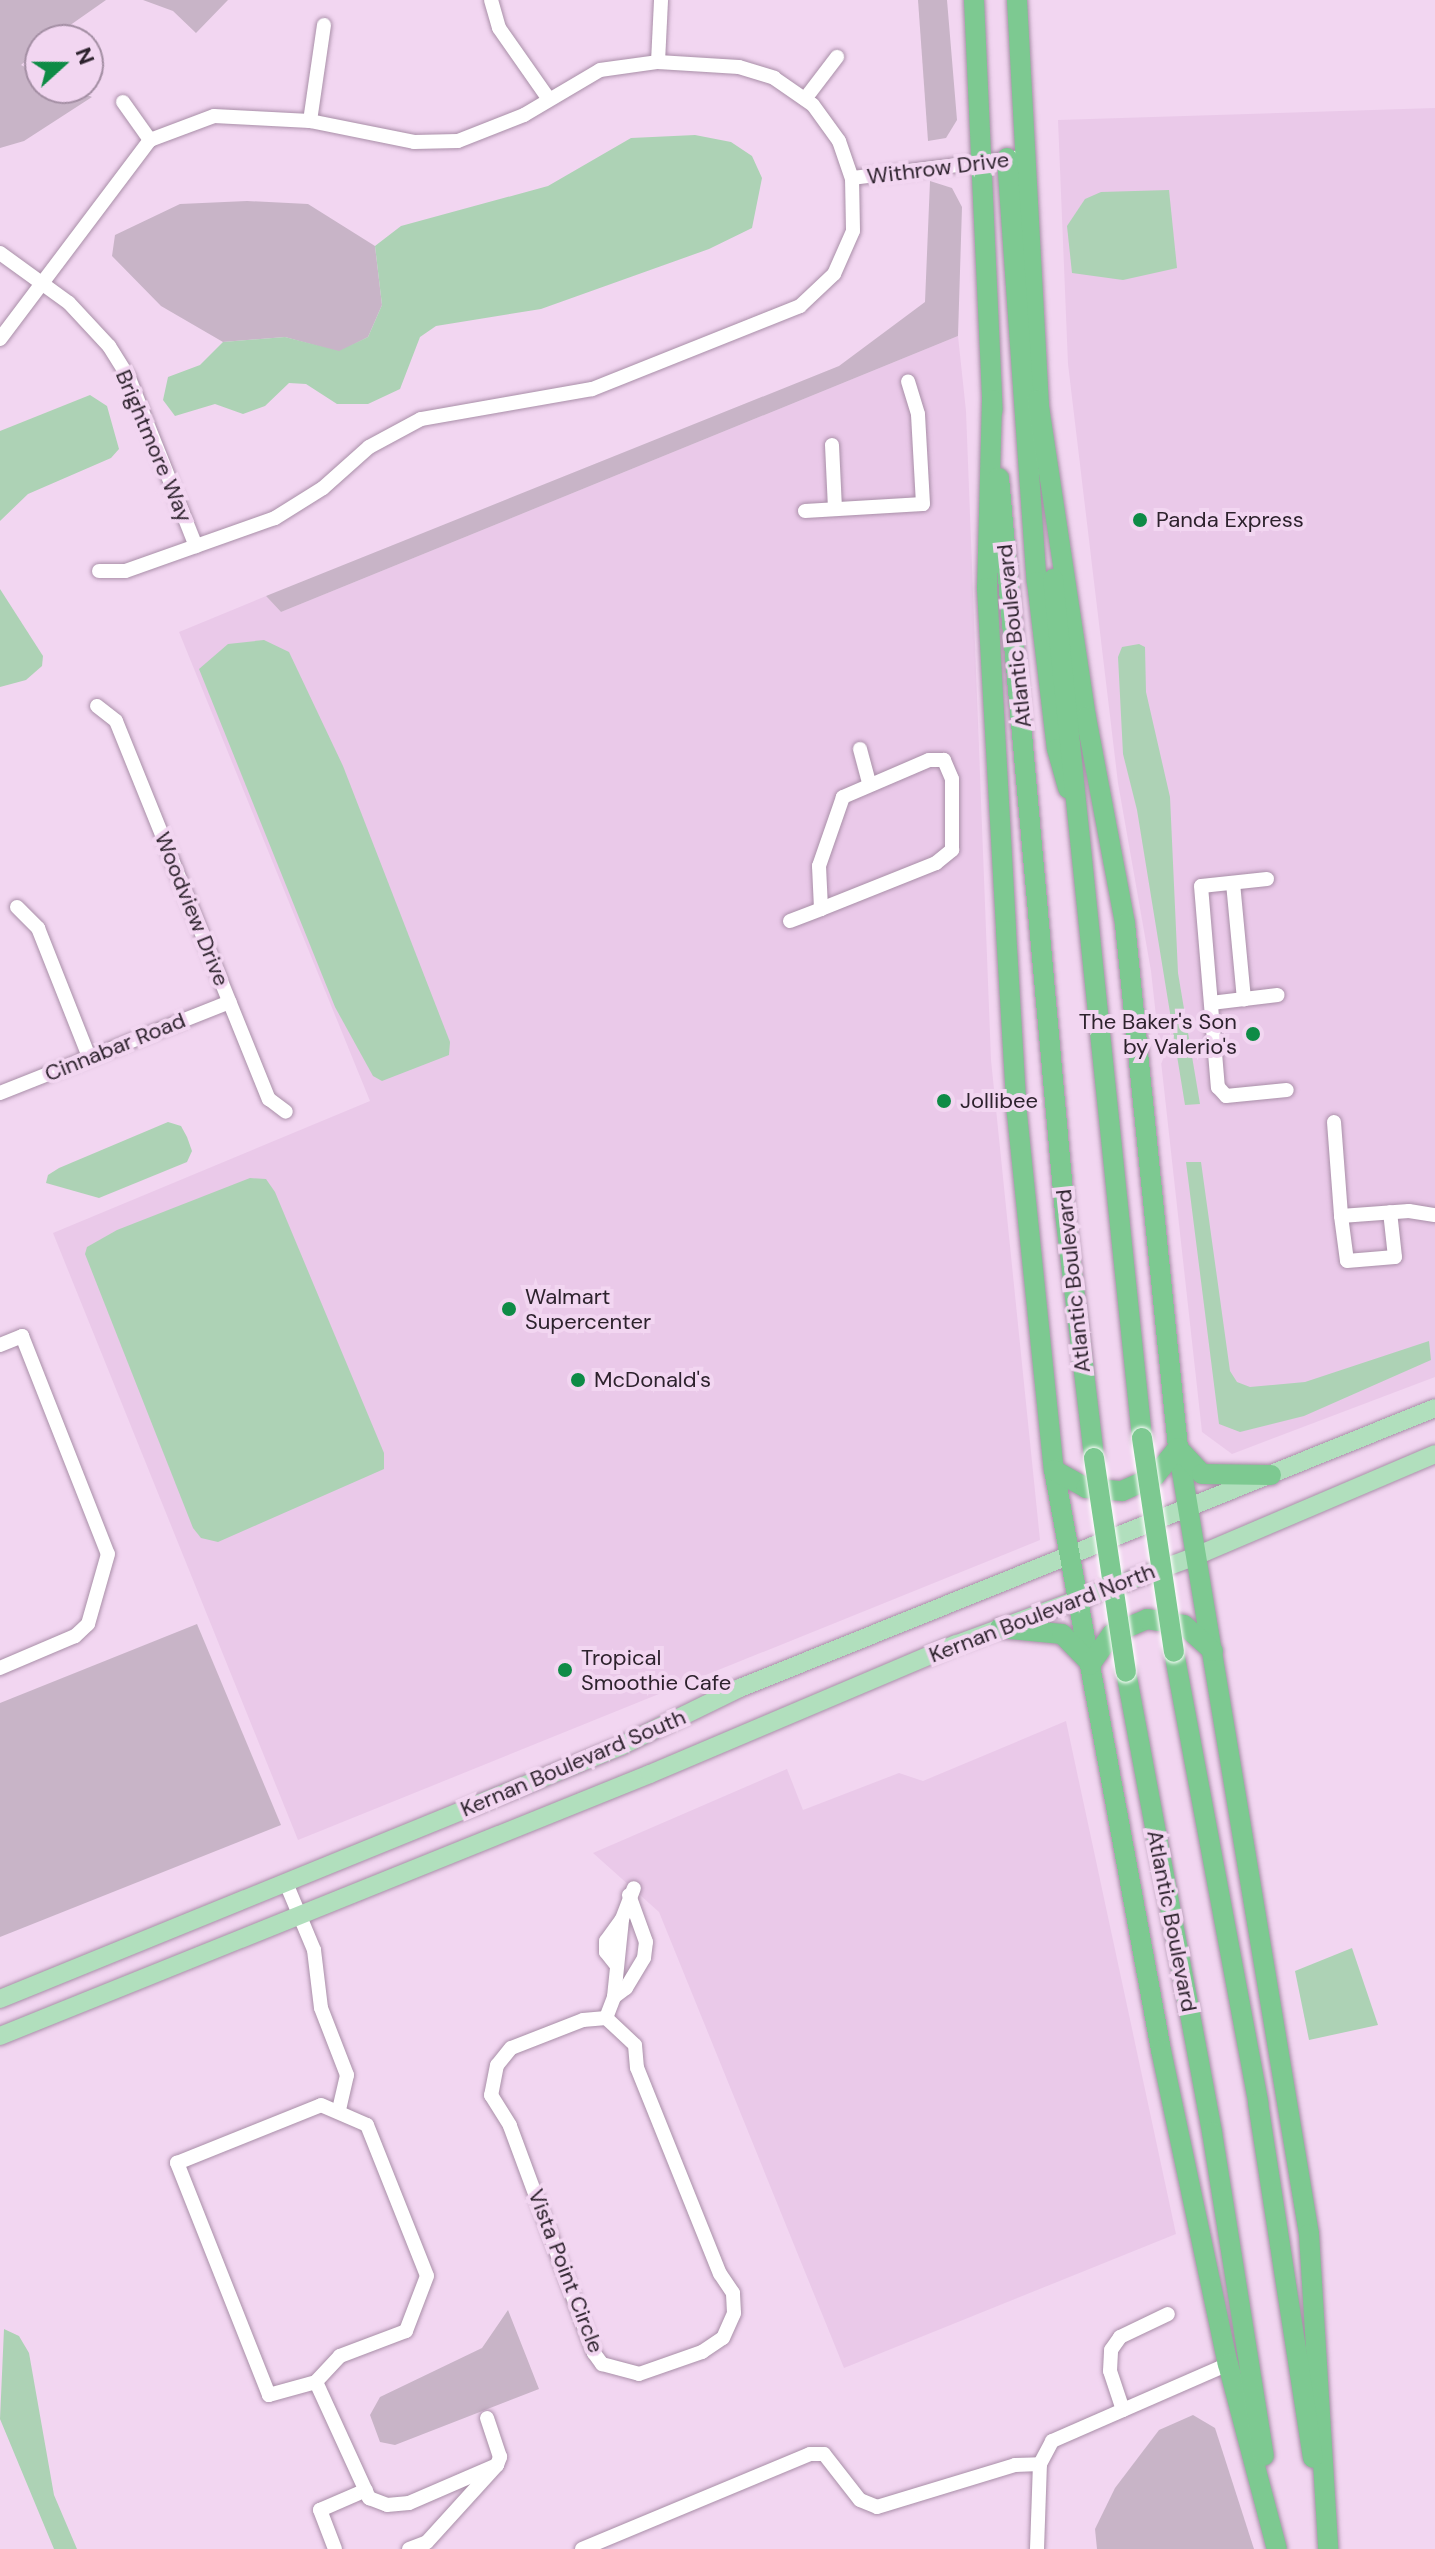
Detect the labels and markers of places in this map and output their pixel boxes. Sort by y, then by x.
place label: Panda Express [1156,507,1304,533]
marker: Panda Express [1131,511,1149,529]
place label: The Baker's Son by Valerio's [1079,1008,1237,1060]
marker: The Baker's Son by Valerio's [1244,1025,1262,1043]
place label: Jollibee [960,1088,1038,1114]
marker: Jollibee [935,1092,953,1110]
place label: Walmart Supercenter [525,1283,651,1334]
marker: Walmart Supercenter [500,1300,518,1318]
place label: McDonald's [594,1367,711,1393]
marker: McDonald's [569,1371,587,1389]
place label: Tropical Smoothie Cafe [581,1644,731,1696]
marker: Tropical Smoothie Cafe [556,1661,574,1679]

